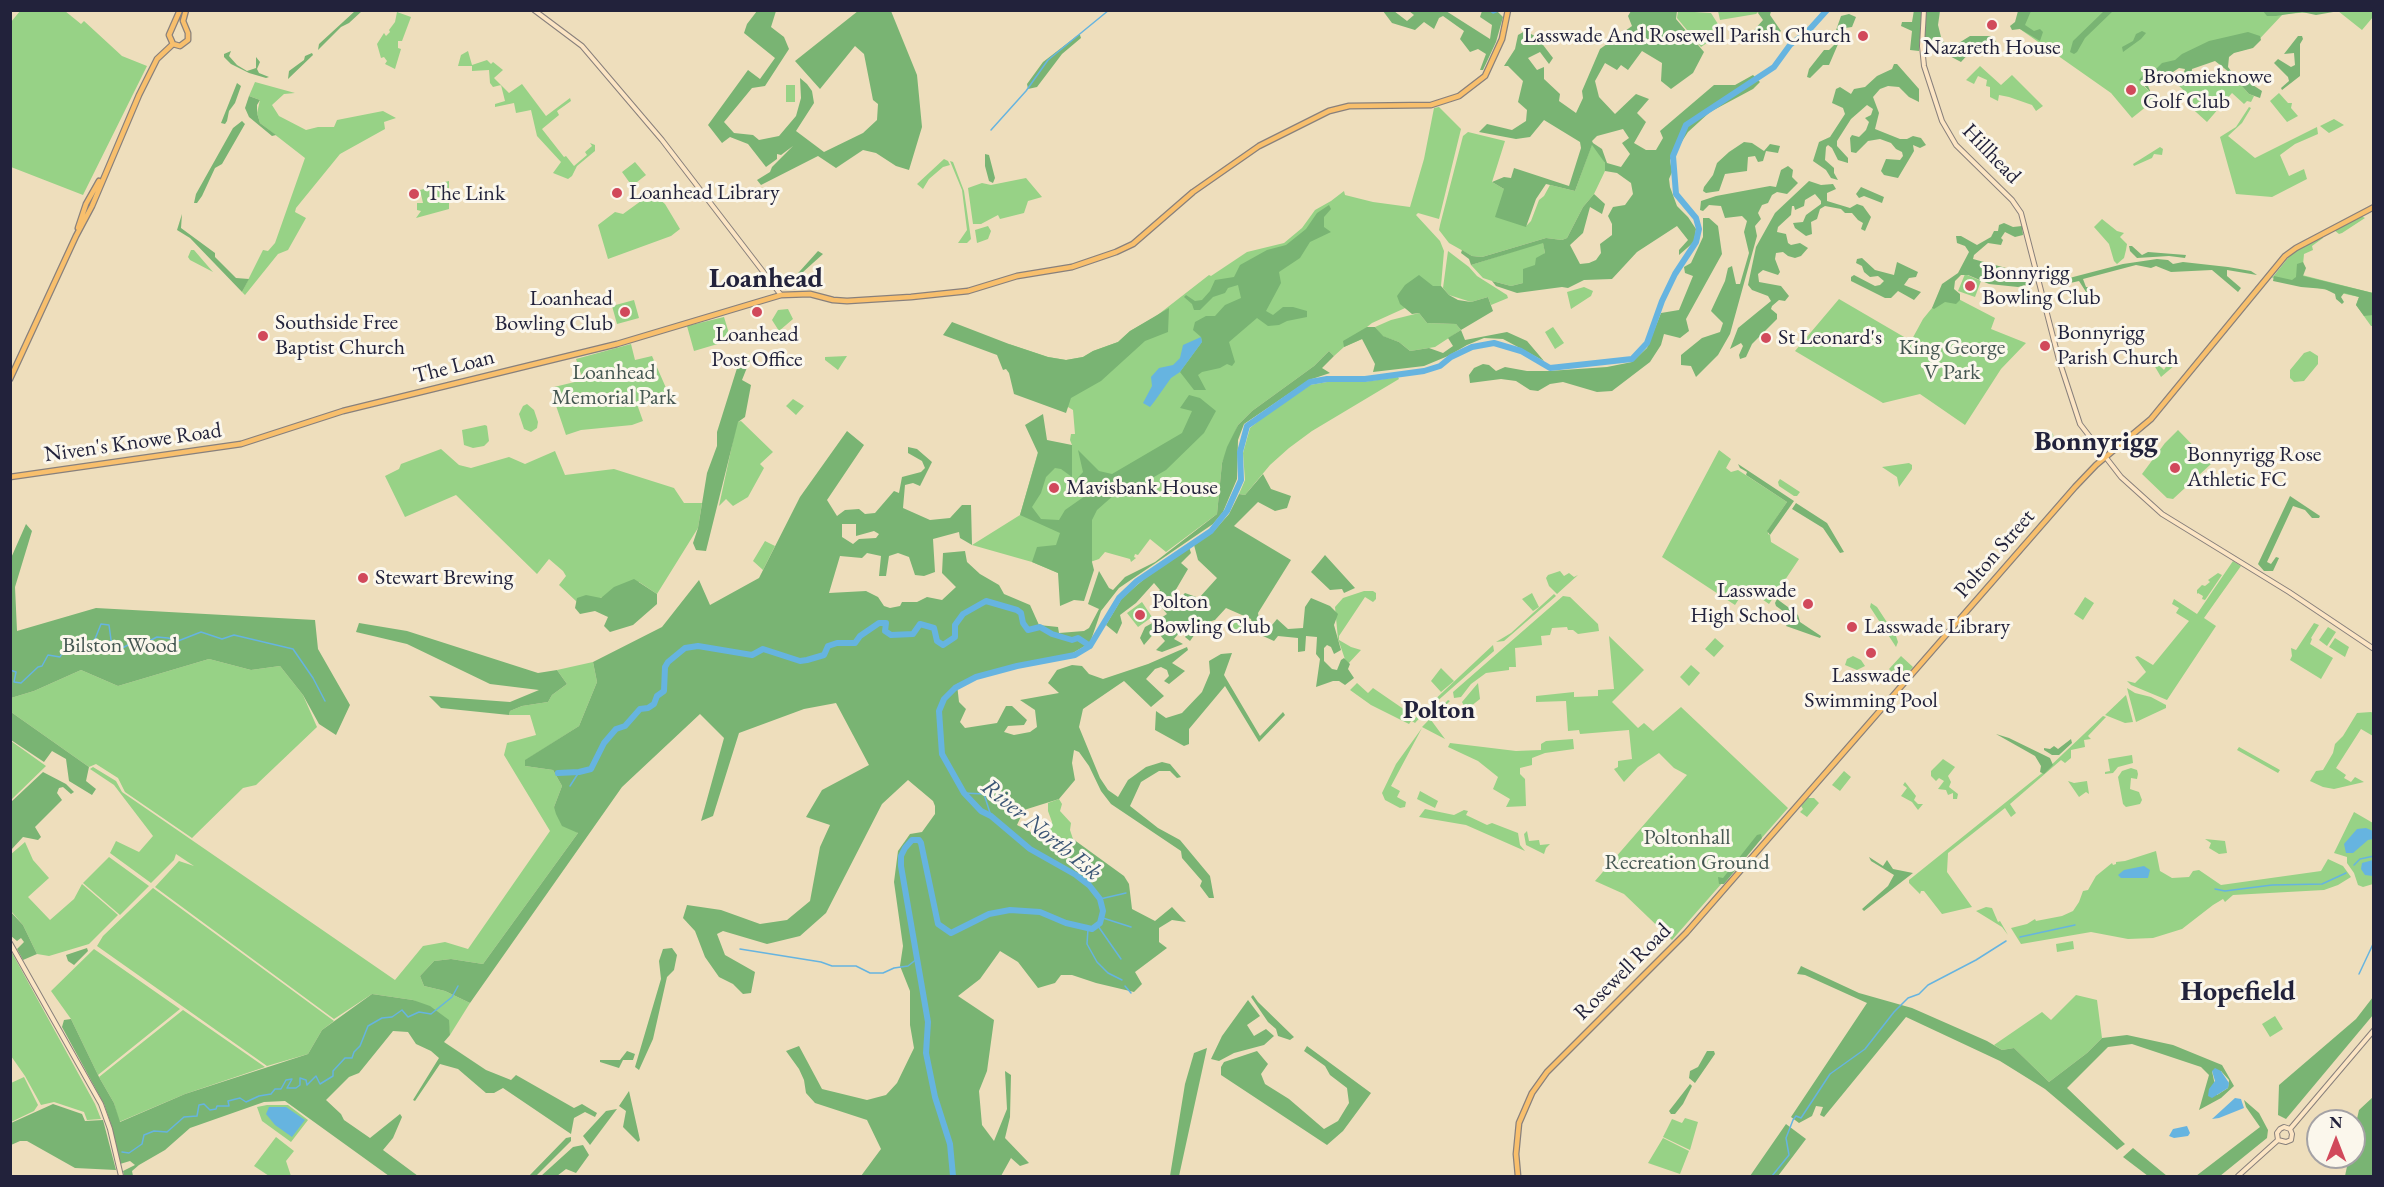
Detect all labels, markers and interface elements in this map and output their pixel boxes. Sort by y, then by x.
marker: Nazareth House [1985,18,1999,32]
place label: Lasswade And Rosewell Parish Church [1523,23,1851,49]
marker: Lasswade And Rosewell Parish Church [1856,29,1870,43]
place label: Nazareth House [1923,35,2061,61]
place label: Broomieknowe Golf Club [2143,64,2272,116]
marker: Broomieknowe Golf Club [2124,83,2138,97]
street label: Hillhead [1956,118,2026,190]
place label: Loanhead Library [629,180,780,206]
place label: The Link [426,181,505,207]
marker: Loanhead Library [610,186,624,200]
marker: The Link [407,187,421,201]
place label: Bonnyrigg Bowling Club [1982,260,2101,312]
district label: Loanhead [709,262,823,296]
marker: Bonnyrigg Bowling Club [1963,279,1977,293]
place label: Loanhead Bowling Club [494,286,613,338]
marker: Loanhead Bowling Club [618,305,632,319]
marker: Loanhead Post Office [750,305,764,319]
place label: Southside Free Baptist Church [275,310,405,362]
place label: Bonnyrigg Parish Church [2057,320,2179,372]
place label: Loanhead Post Office [711,322,803,374]
place label: St Leonard's [1778,325,1882,351]
marker: Southside Free Baptist Church [256,329,270,343]
marker: St Leonard's [1759,331,1773,345]
park label: King George V Park [1899,335,2005,386]
marker: Bonnyrigg Parish Church [2038,339,2052,353]
street label: The Loan [411,344,497,390]
park label: Loanhead Memorial Park [552,360,676,412]
street label: Niven's Knowe Road [43,417,223,469]
district label: Bonnyrigg [2034,425,2158,459]
place label: Bonnyrigg Rose Athletic FC [2187,442,2321,494]
marker: Bonnyrigg Rose Athletic FC [2168,461,2182,475]
place label: Mavisbank House [1066,475,1218,501]
marker: Mavisbank House [1047,481,1061,495]
street label: Polton Street [1949,504,2041,604]
place label: Stewart Brewing [375,565,513,591]
marker: Stewart Brewing [356,571,370,585]
place label: Lasswade High School [1690,578,1796,630]
place label: Polton Bowling Club [1152,589,1271,640]
marker: Lasswade High School [1801,597,1815,611]
marker: Polton Bowling Club [1133,608,1147,622]
place label: Lasswade Library [1864,614,2010,640]
marker: Lasswade Library [1845,620,1859,634]
park label: Bilston Wood [62,633,178,659]
marker: Lasswade Swimming Pool [1864,646,1878,660]
place label: Lasswade Swimming Pool [1804,663,1938,714]
district label: Polton [1403,695,1475,727]
water label: River North Esk [975,773,1107,887]
park label: Poltonhall Recreation Ground [1604,825,1770,876]
street label: Rosewell Road [1569,918,1677,1026]
district label: Hopefield [2181,975,2295,1009]
north arrow [2306,1109,2366,1169]
text: N [2330,1112,2342,1133]

